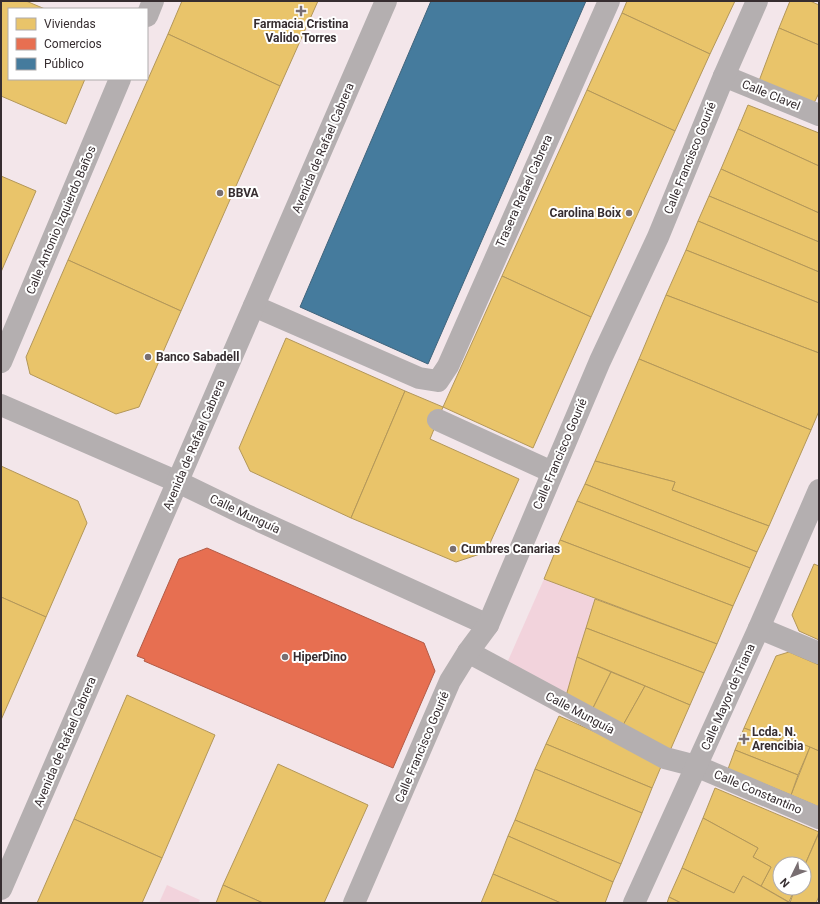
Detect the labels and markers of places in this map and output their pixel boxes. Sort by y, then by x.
marker: Farmacia Cristina Valido Torres [296,6,306,16]
place label: Farmacia Cristina Valido Torres [254,17,349,45]
place label: BBVA [228,186,260,200]
marker: BBVA [215,188,225,198]
place label: Carolina Boix [550,206,622,220]
marker: Carolina Boix [624,208,634,218]
place label: Banco Sabadell [156,350,239,364]
marker: Banco Sabadell [143,352,153,362]
place label: Cumbres Canarias [461,542,560,556]
marker: Cumbres Canarias [448,544,458,554]
place label: HiperDino [293,650,347,664]
marker: HiperDino [280,652,290,662]
place label: Lcda. N. Arencibia [752,725,804,753]
marker: Lcda. N. Arencibia [739,734,749,744]

